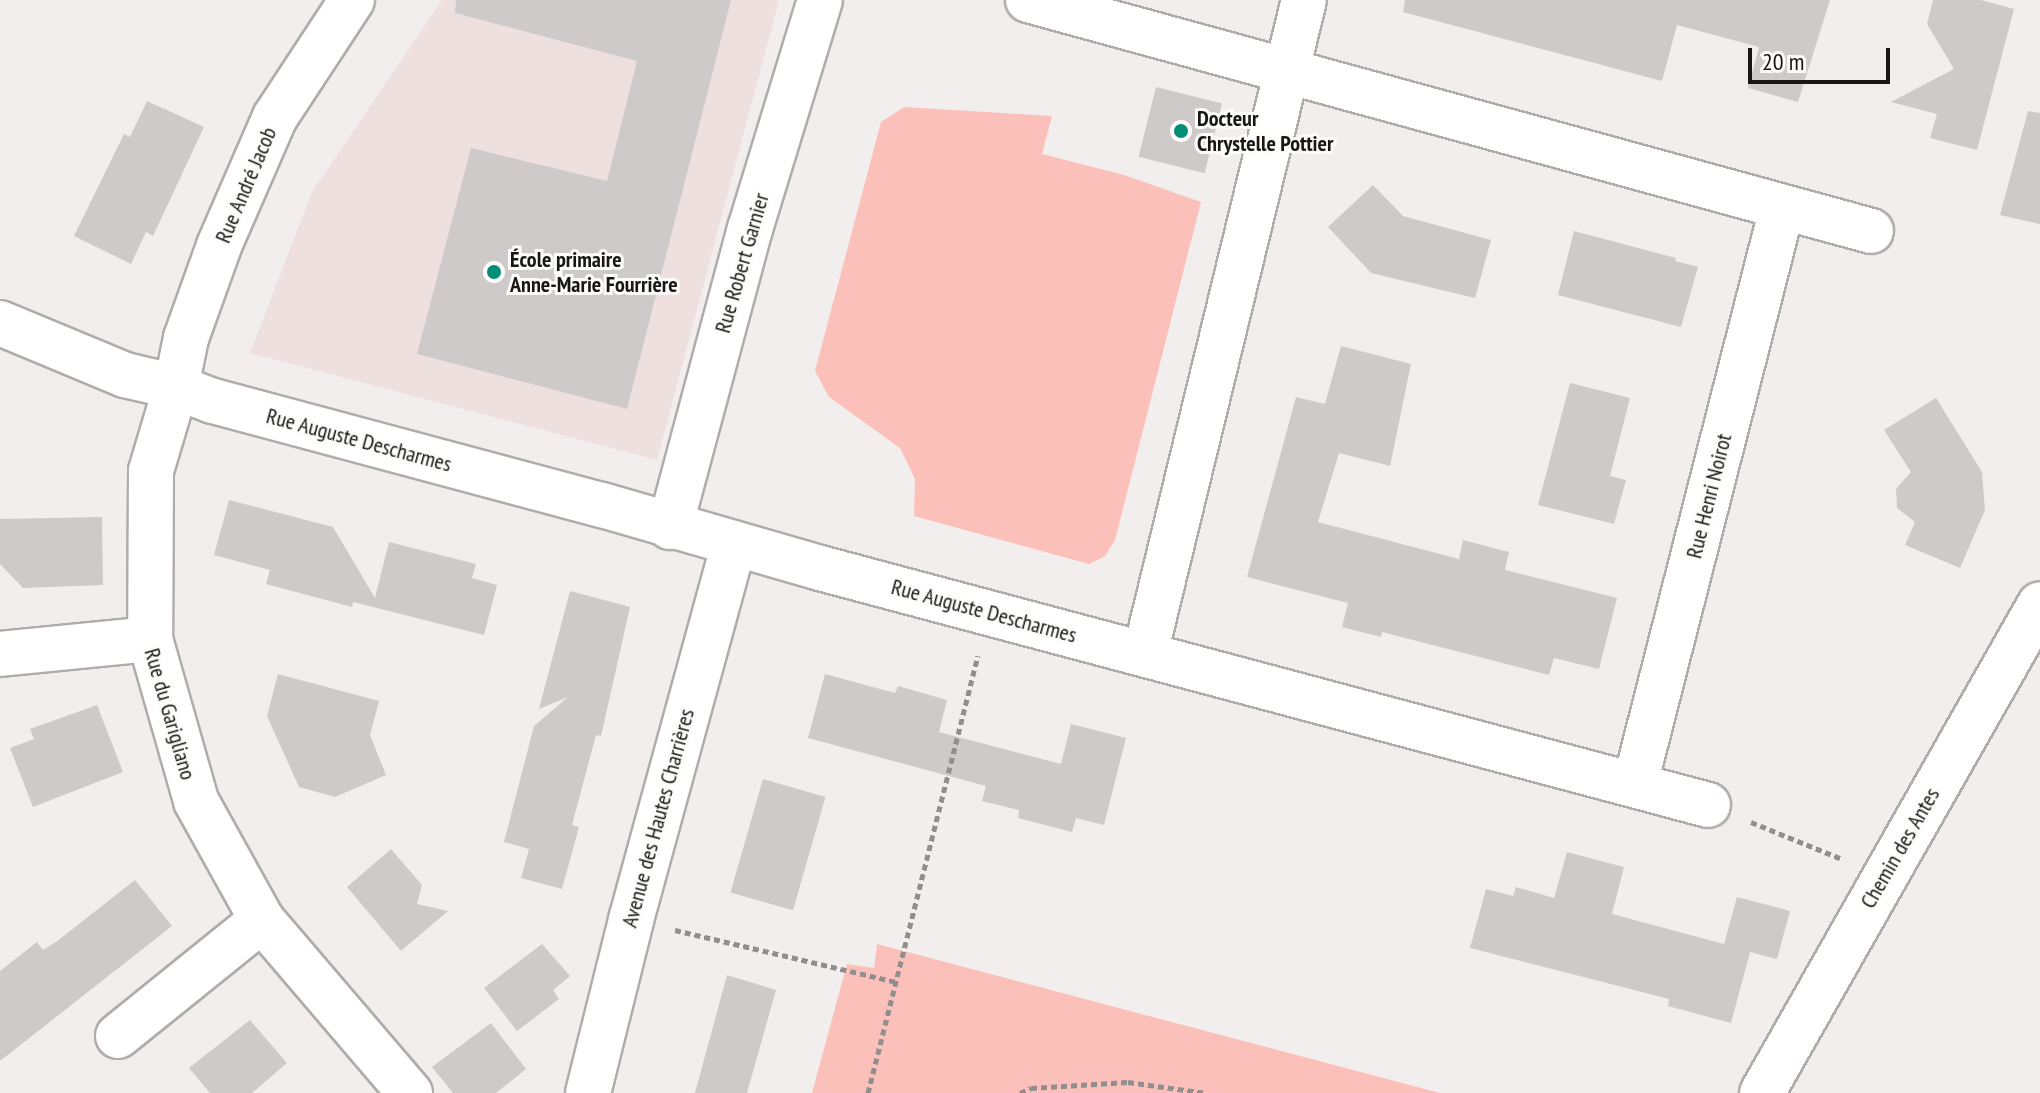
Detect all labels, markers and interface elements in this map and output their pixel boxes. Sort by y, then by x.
scale bar [1752,32,1894,82]
text: 20 m [1762,46,1804,77]
place label: Docteur Chrystelle Pottier [1197,105,1333,156]
marker: Docteur Chrystelle Pottier [1172,122,1190,140]
street label: Rue André Jacob [210,123,282,247]
street label: Rue Robert Garnier [709,190,775,336]
place label: École primaire Anne-Marie Fourrière [510,246,678,298]
marker: École primaire Anne-Marie Fourrière [485,263,503,281]
street label: Rue Auguste Descharmes [263,403,455,477]
street label: Rue Henri Noirot [1681,431,1737,561]
street label: Rue Auguste Descharmes [888,574,1080,648]
street label: Rue du Garigliano [139,645,201,783]
street label: Avenue des Hautes Charrières [616,706,700,930]
street label: Chemin des Antes [1855,783,1945,913]

